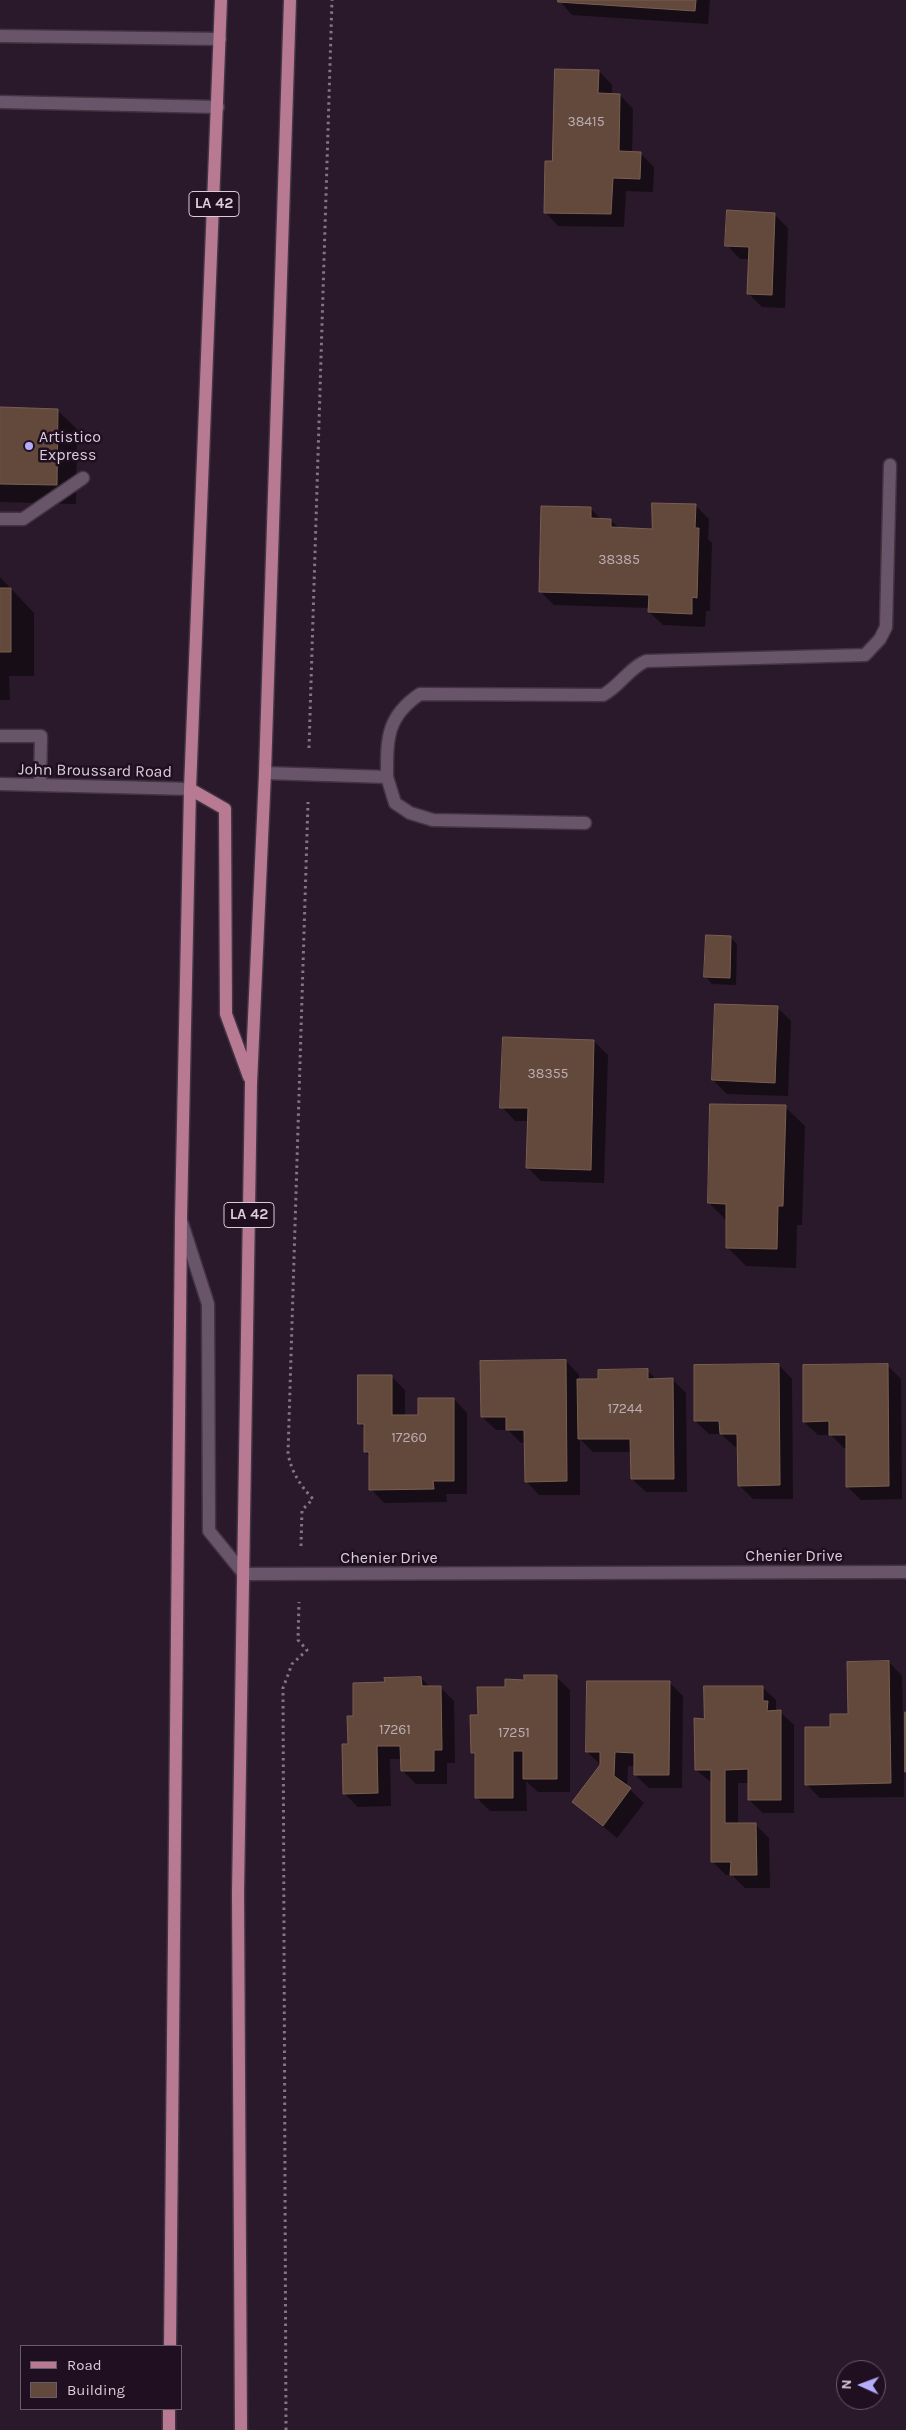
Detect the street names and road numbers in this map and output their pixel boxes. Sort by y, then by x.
road number: LA 42 [189,192,239,216]
street label: John Broussard Road [18,760,172,782]
road number: LA 42 [224,1202,274,1228]
street label: Chenier Drive [745,1546,843,1566]
street label: Chenier Drive [340,1548,438,1568]

